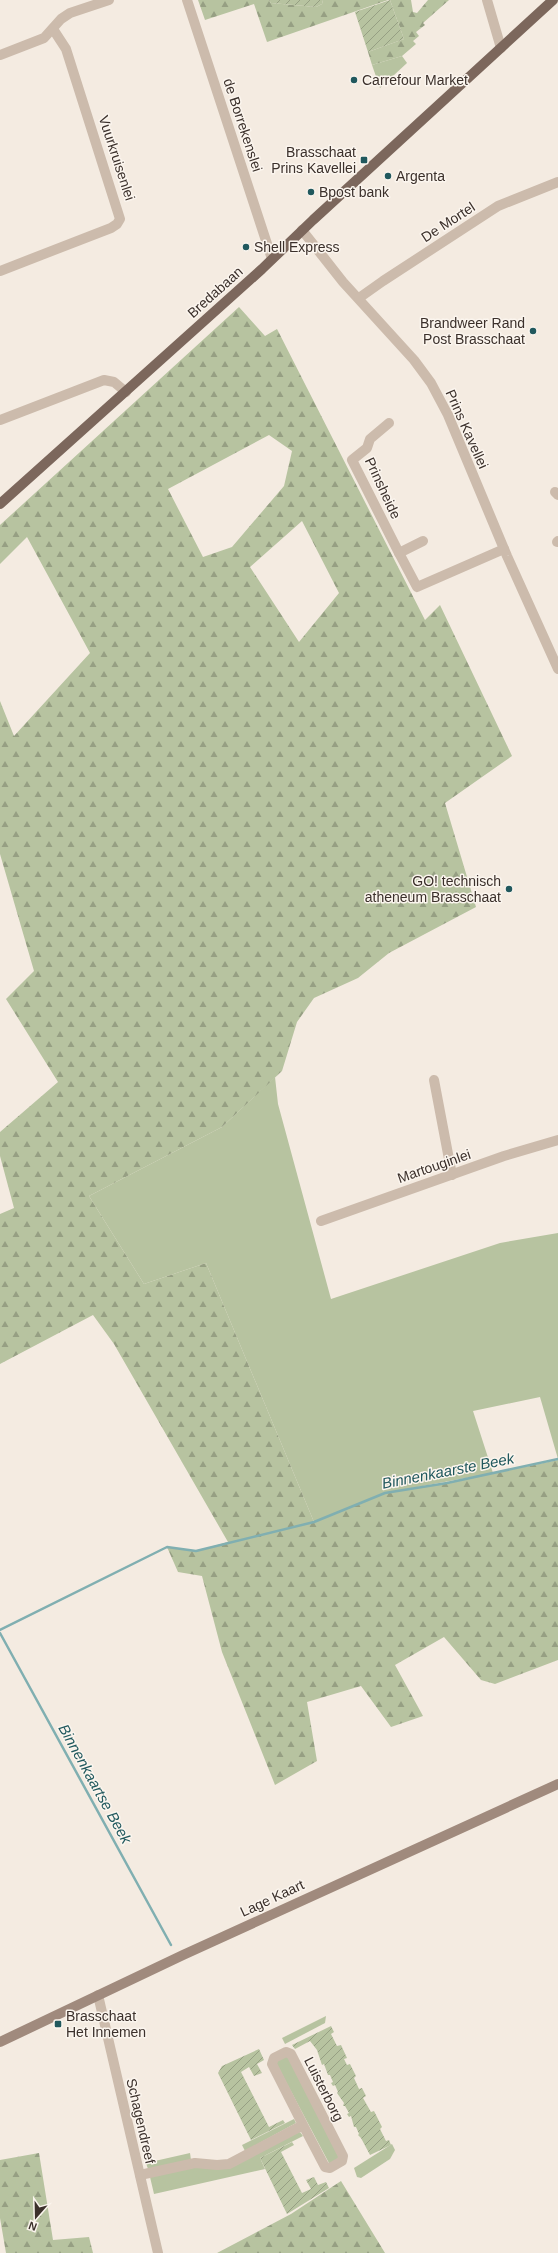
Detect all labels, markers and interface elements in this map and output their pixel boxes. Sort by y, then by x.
place label: Carrefour Market [362,72,468,88]
marker: Carrefour Market [349,75,359,85]
street label: de Borrekenslei [220,76,266,174]
street label: Vuurkruisenlei [96,114,138,202]
place label: Brasschaat Prins Kavellei [271,144,356,176]
marker: Brasschaat Prins Kavellei [359,155,369,165]
place label: Argenta [396,168,445,184]
marker: Argenta [383,171,393,181]
place label: Bpost bank [319,184,390,200]
marker: Bpost bank [306,187,316,197]
street label: De Mortel [418,199,478,245]
place label: Shell Express [254,239,340,255]
marker: Shell Express [241,242,251,252]
street label: Bredabaan [184,263,246,321]
place label: Brandweer Rand Post Brasschaat [420,315,525,347]
marker: Brandweer Rand Post Brasschaat [528,326,538,336]
street label: Prins Kavellei [442,387,492,471]
street label: Prinsheide [362,455,404,522]
place label: GO! technisch atheneum Brasschaat [365,873,501,905]
marker: GO! technisch atheneum Brasschaat [504,884,514,894]
street label: Martouginlei [395,1146,473,1186]
water label: Binnenkaarste Beek [380,1449,517,1492]
water label: Binnenkaartse Beek [55,1721,136,1848]
street label: Lage Kaart [238,1876,307,1920]
place label: Brasschaat Het Innemen [66,2008,146,2040]
marker: Brasschaat Het Innemen [53,2019,63,2029]
street label: Luisterborg [301,2054,347,2124]
street label: Schagendreef [123,2077,159,2165]
north arrow [16,2197,56,2237]
text: N [27,2219,38,2233]

